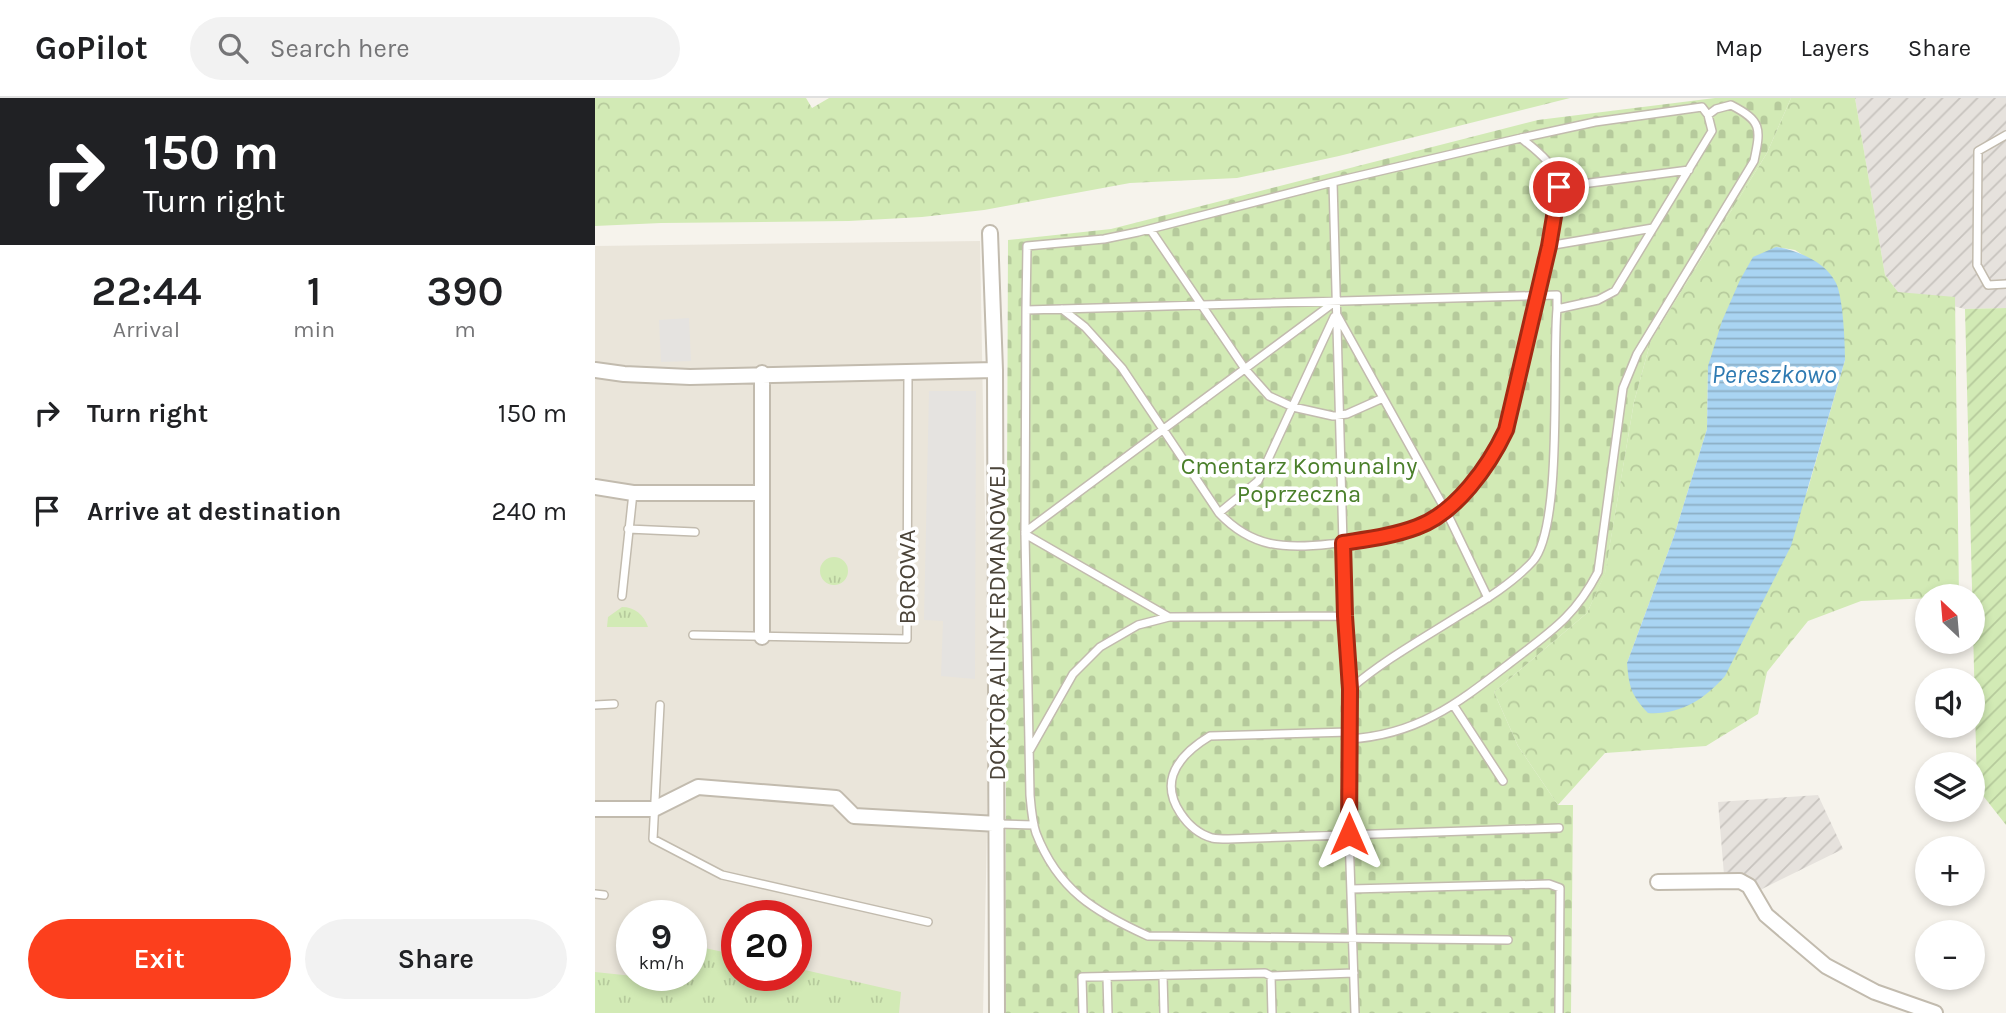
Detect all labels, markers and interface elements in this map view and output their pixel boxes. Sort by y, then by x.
search box [190,17,680,80]
text: GoPilot [35,29,148,67]
icon: search [214,29,252,67]
text: Search here [270,33,410,64]
text: Map [1715,34,1763,62]
text: Layers [1801,34,1870,62]
text: Share [1908,34,1971,62]
text: 150 m [143,124,279,181]
icon: right [28,126,119,217]
pin [1529,157,1589,217]
icon: arrive [1540,168,1578,206]
text: Turn right [143,183,285,220]
text: 22:44 [91,266,202,316]
text: 1 [307,266,321,316]
text: 390 [427,266,504,316]
text: Arrival [113,316,180,343]
text: min [293,316,335,343]
text: m [454,316,476,343]
water label: Pereszkowo [1711,359,1837,390]
icon: right [28,394,66,432]
text: Turn right [87,398,208,429]
text: 150 m [498,398,567,429]
park label: Cmentarz Komunalny Poprzeczna [1181,452,1417,508]
street label: DOKTOR ALINY ERDMANOWEJ [983,465,1011,781]
icon: arrive [28,492,66,530]
text: Arrive at destination [87,496,341,527]
text: 240 m [491,496,567,527]
street label: BOROWA [893,529,921,625]
north arrow [1915,584,1985,654]
map controls [1915,584,1985,990]
button: sound [1915,668,1985,738]
button: layers [1915,752,1985,822]
position arrow [1312,797,1386,871]
button: + [1915,836,1985,906]
speed limit sign: 20 [721,900,812,991]
text: 9 [651,916,672,957]
button: Exit [28,919,291,999]
button: Share [305,919,567,999]
button: − [1915,920,1985,990]
text: km/h [639,952,684,974]

